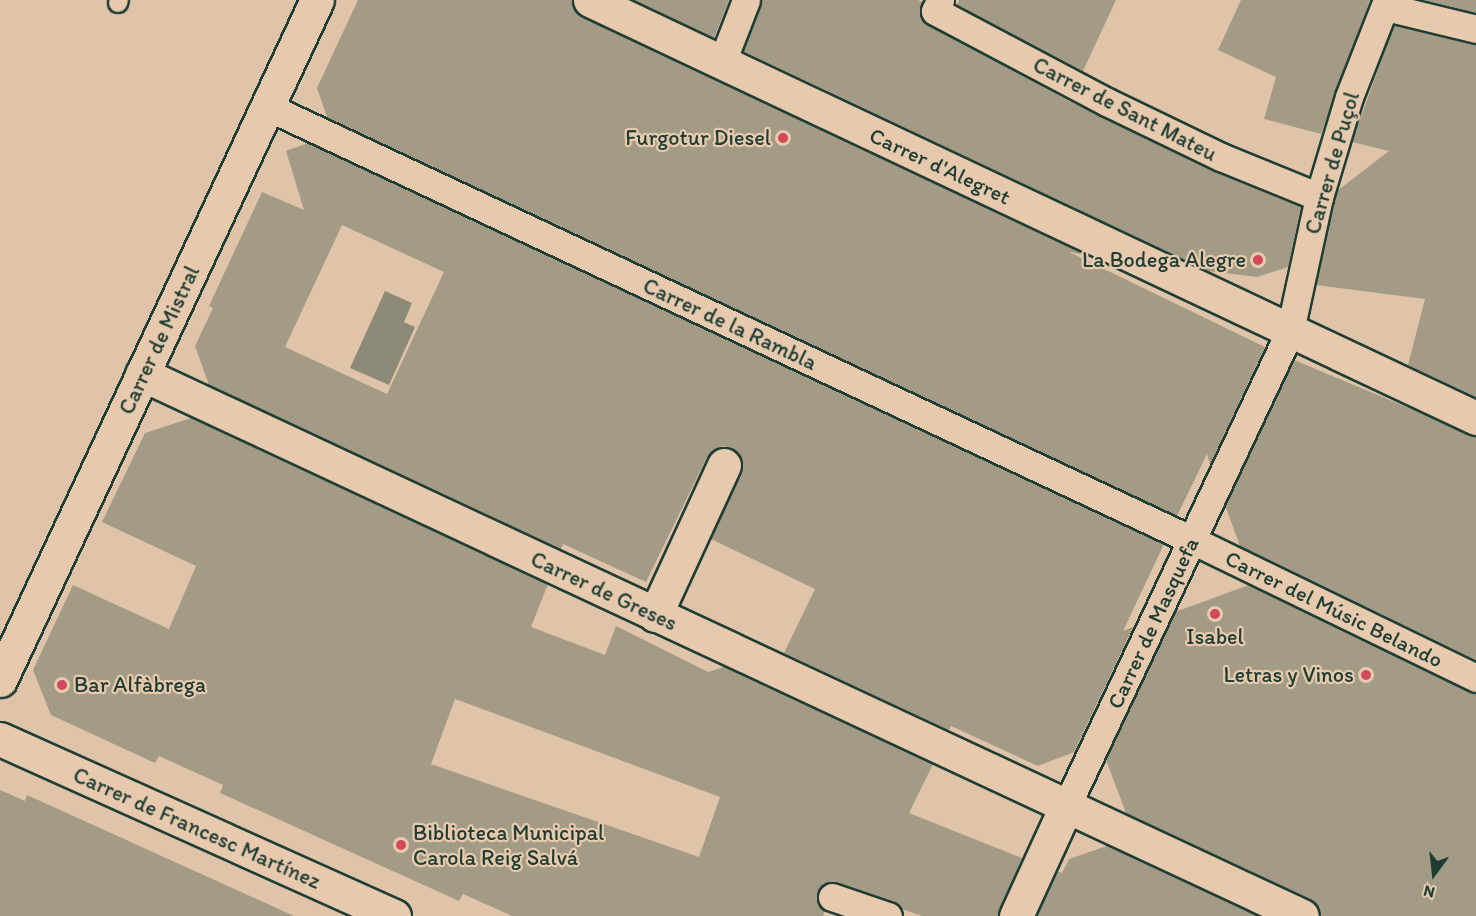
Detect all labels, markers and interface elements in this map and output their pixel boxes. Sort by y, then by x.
street label: Carrer de Sant Mateu [1028,51,1222,167]
street label: Carrer de Puçol [1299,89,1365,237]
street label: Carrer d'Alegret [865,122,1015,210]
place label: Furgotur Diesel [625,125,771,151]
marker: Furgotur Diesel [776,131,790,145]
place label: La Bodega Alegre [1082,247,1246,273]
marker: La Bodega Alegre [1251,253,1265,267]
street label: Carrer de Mistral [113,261,205,419]
street label: Carrer de la Rambla [639,272,821,376]
street label: Carrer de Masquefa [1102,533,1204,713]
street label: Carrer de Greses [526,545,682,637]
street label: Carrer del Músic Belando [1222,545,1446,673]
marker: Isabel [1208,607,1222,621]
place label: Isabel [1186,624,1244,650]
place label: Letras y Vinos [1223,662,1354,688]
marker: Letras y Vinos [1359,668,1373,682]
place label: Bar Alfàbrega [74,672,206,698]
marker: Bar Alfàbrega [55,678,69,692]
street label: Carrer de Francesc Martínez [70,762,324,894]
place label: Biblioteca Municipal Carola Reig Salvá [413,819,605,870]
marker: Biblioteca Municipal Carola Reig Salvá [394,838,408,852]
north arrow [1404,844,1464,904]
text: N [1422,881,1437,902]

